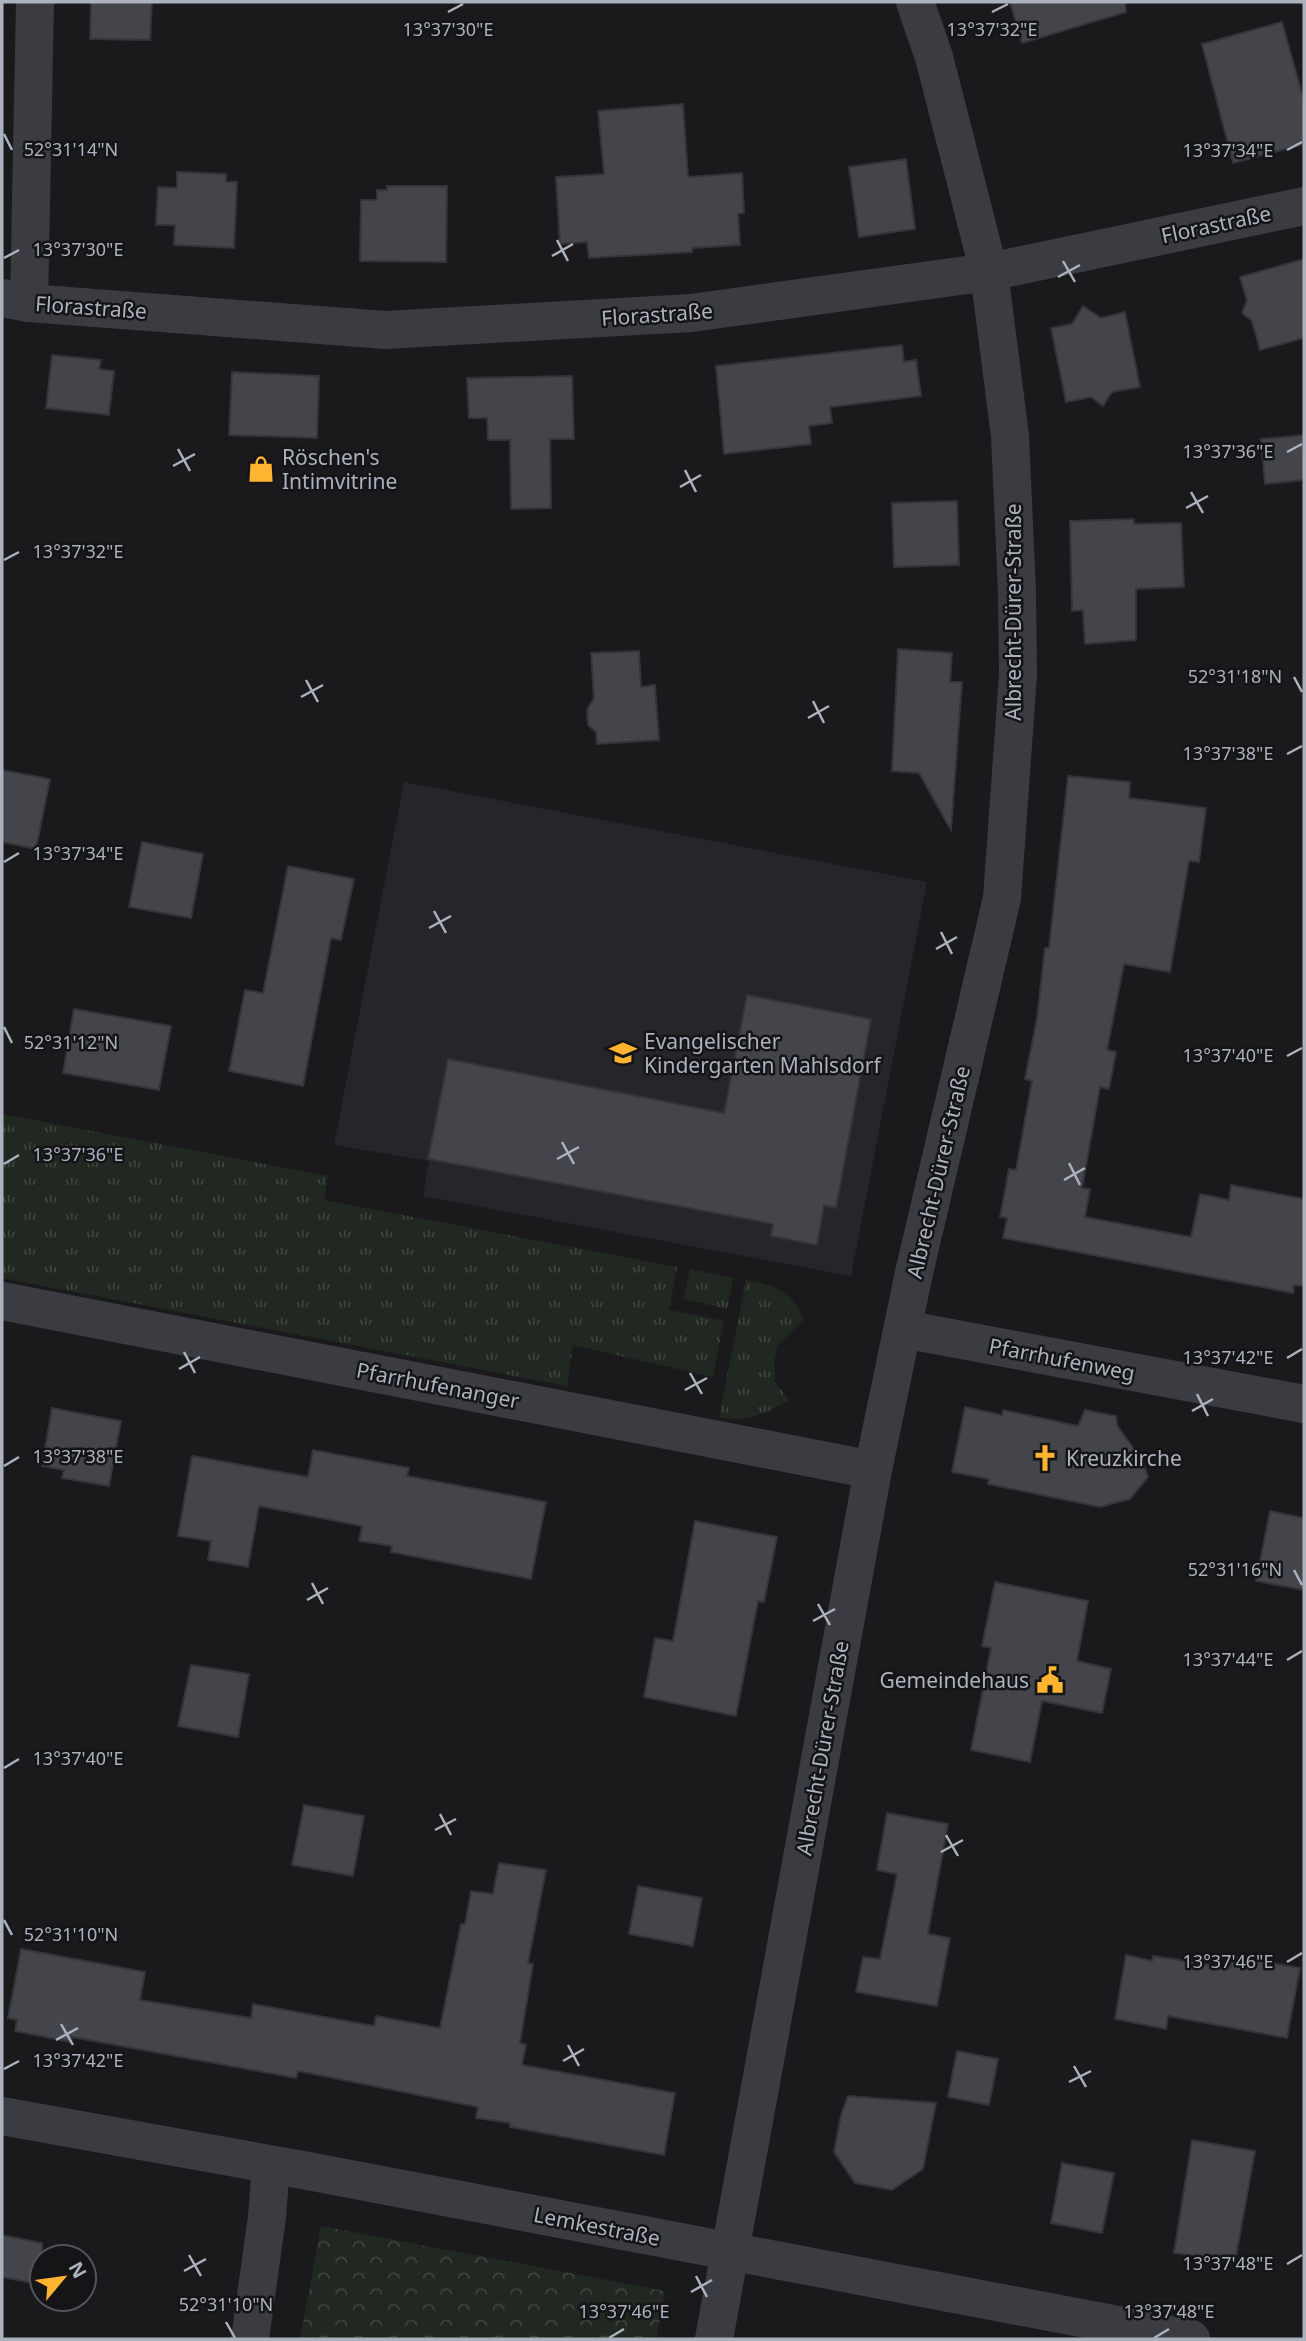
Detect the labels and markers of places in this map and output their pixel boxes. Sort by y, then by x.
place label: Röschen's Intimvitrine [282,443,397,495]
shop icon: Röschen's Intimvitrine [246,454,276,484]
place label: Evangelischer Kindergarten Mahlsdorf [644,1027,882,1079]
school or university icon: Evangelischer Kindergarten Mahlsdorf [608,1038,638,1068]
church icon: Kreuzkirche [1030,1443,1060,1473]
place label: Kreuzkirche [1066,1444,1182,1472]
public building icon: Gemeindehaus [1035,1665,1065,1695]
place label: Gemeindehaus [879,1666,1029,1694]

